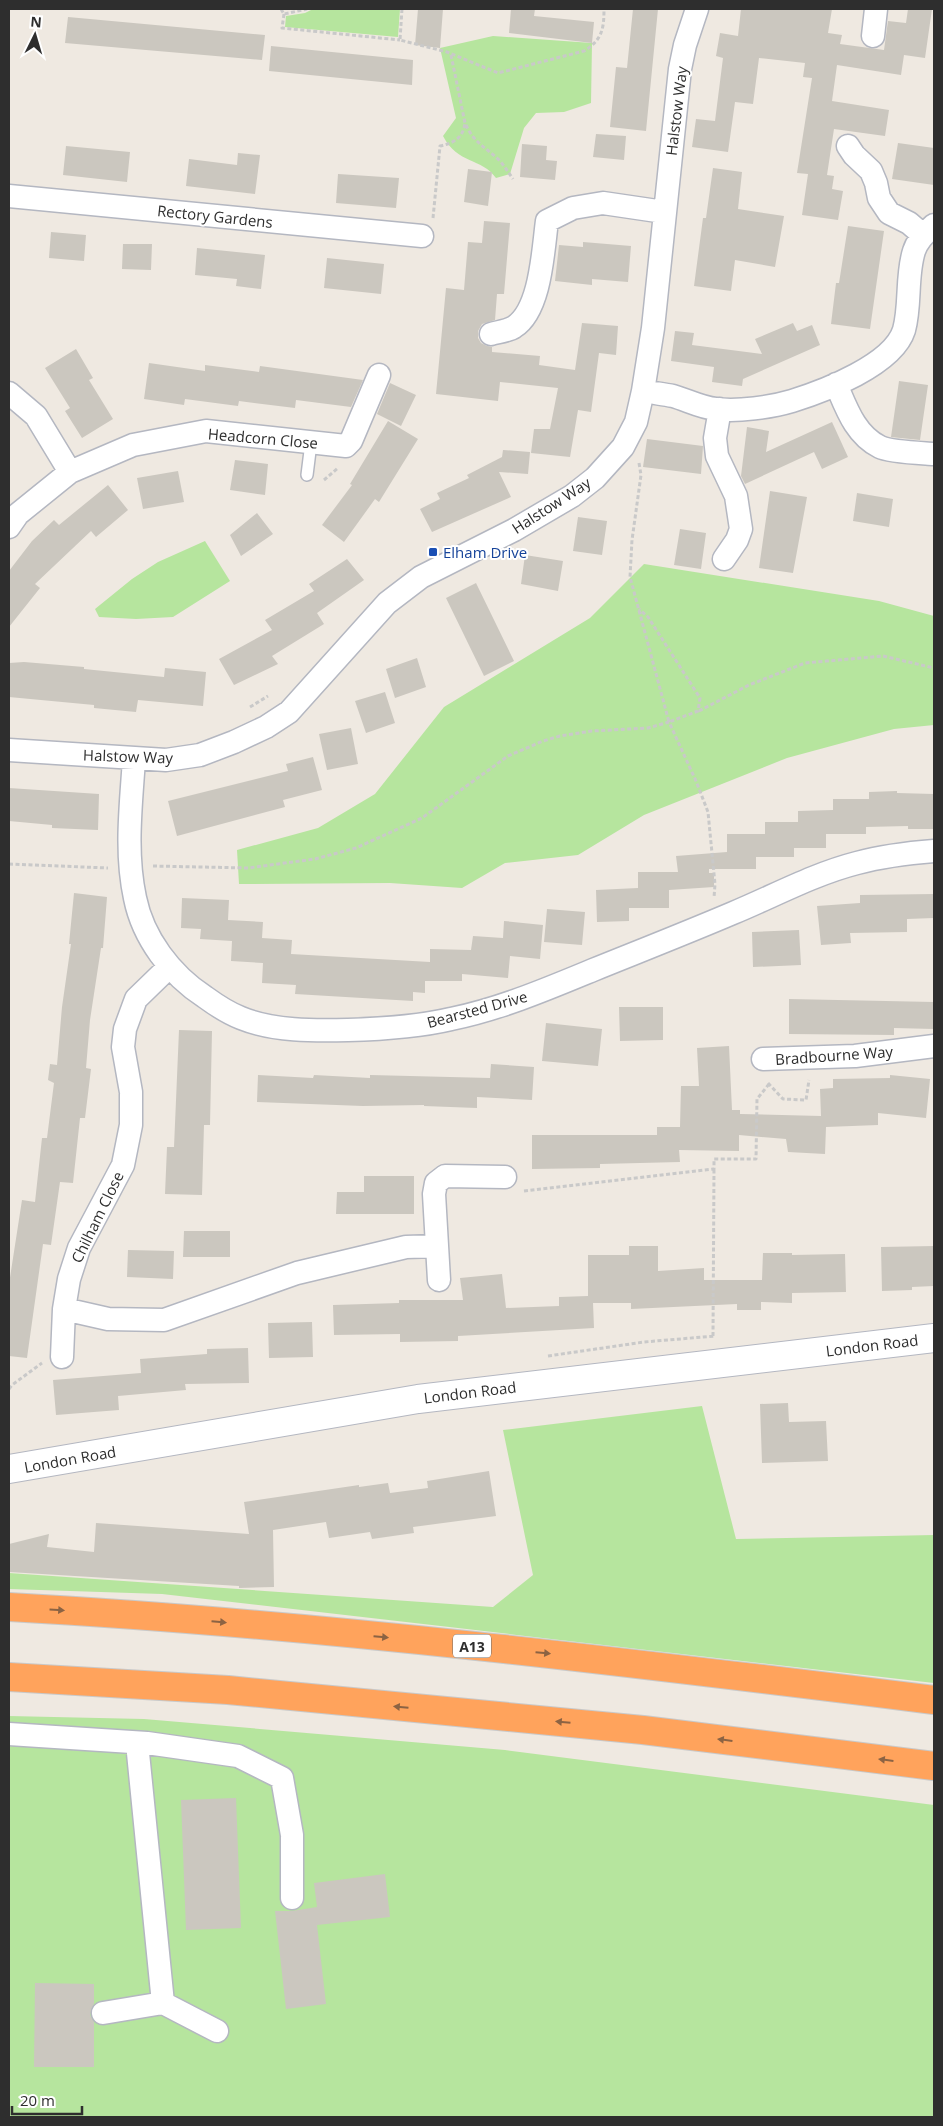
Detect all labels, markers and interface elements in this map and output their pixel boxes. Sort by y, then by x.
north arrow [10,10,60,60]
text: N [30,12,43,32]
street label: Halstow Way [661,65,691,157]
street label: Rectory Gardens [156,200,274,232]
street label: Headcorn Close [207,423,319,453]
street label: Halstow Way [508,472,595,538]
place label: Elham Drive [443,542,527,562]
marker: Elham Drive [427,546,439,558]
street label: Halstow Way [83,744,174,768]
street label: Bearsted Drive [425,986,529,1032]
street label: Bradbourne Way [774,1041,894,1069]
street label: Chilham Close [66,1168,128,1266]
street label: London Road [825,1329,919,1361]
street label: London Road [423,1376,517,1408]
street label: London Road [22,1441,118,1477]
one-way arrow [50,1606,66,1614]
one-way arrow [212,1618,228,1626]
one-way arrow [374,1633,390,1641]
road number: A13 [453,1634,491,1658]
one-way arrow [535,1649,551,1657]
one-way arrow [393,1703,409,1711]
one-way arrow [555,1718,571,1726]
one-way arrow [716,1736,732,1744]
one-way arrow [878,1756,894,1764]
scale bar [12,2084,82,2116]
text: 20 m [20,2090,55,2110]

